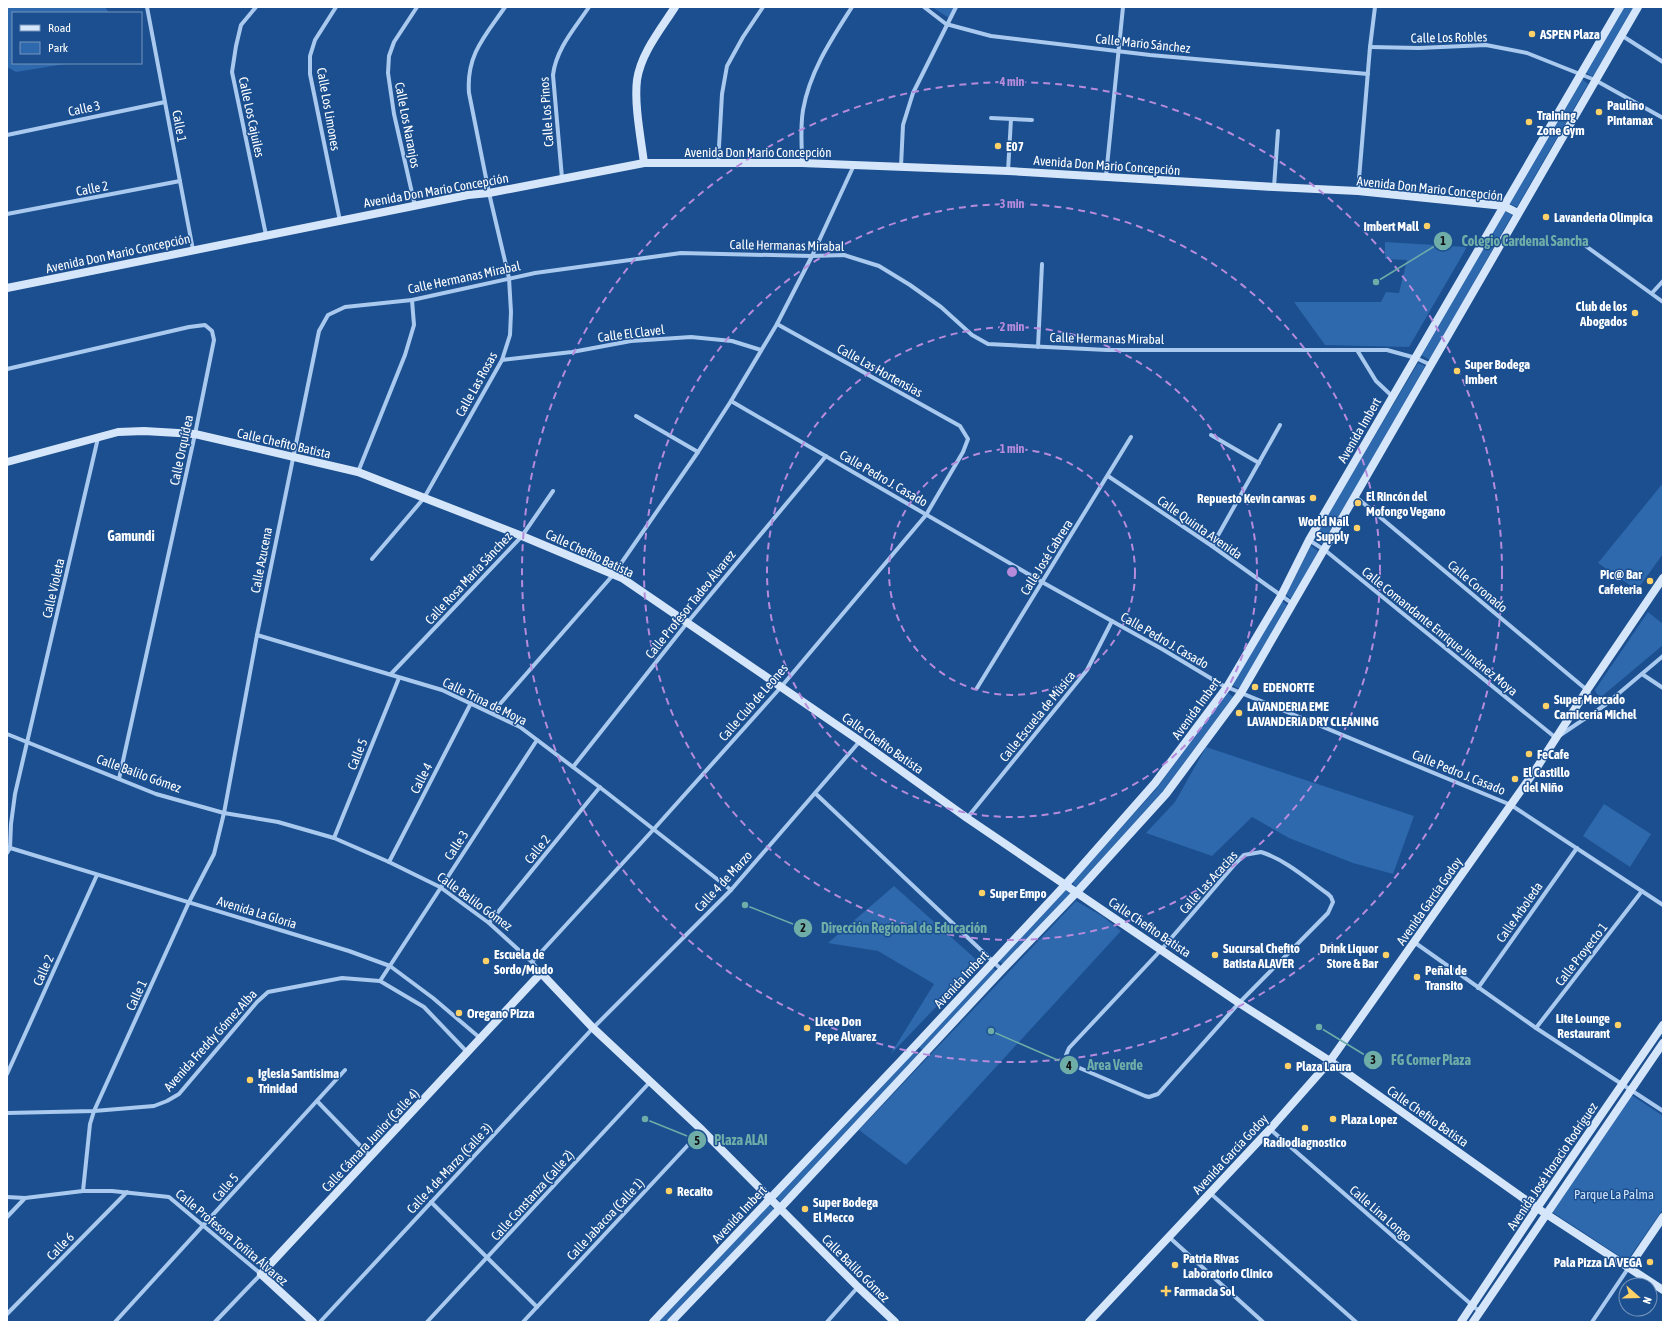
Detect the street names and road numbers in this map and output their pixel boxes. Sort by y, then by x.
street label: Calle Los Robles [1411,29,1488,46]
street label: Calle Mario Sánchez [1095,31,1191,56]
street label: Calle Los Limones [314,66,343,152]
street label: Calle Los Cajuiles [236,76,267,159]
street label: Calle Los Pinos [537,76,556,147]
street label: Calle Los Naranjos [392,81,423,170]
street label: Calle 3 [67,98,102,119]
street label: Calle 1 [169,109,190,143]
street label: Avenida Don Mario Concepción [684,145,832,160]
street label: Avenida Don Mario Concepción [1033,153,1181,178]
street label: Avenida Don Mario Concepción [362,170,510,211]
street label: Avenida Don Mario Concepción [1356,173,1504,204]
street label: Calle 2 [75,178,109,199]
street label: Avenida Don Mario Concepción [45,231,192,276]
street label: Calle Hermanas Mirabal [730,237,845,254]
street label: Calle Hermanas Mirabal [406,258,522,297]
street label: Calle El Clavel [597,322,666,345]
street label: Calle Hermanas Mirabal [1050,330,1165,347]
street label: Calle Las Hortensias [834,341,925,400]
street label: Calle Las Rosas [453,349,501,419]
street label: Avenida Imbert [1335,395,1384,466]
street label: Calle Orquídea [167,414,196,487]
street label: Calle Chefito Batista [236,425,332,462]
street label: Calle Pedro J. Casado [837,447,930,510]
street label: Calle Quinta Avenida [1154,493,1245,562]
street label: Calle José Cabrera [1017,517,1076,598]
street label: Calle Azucena [248,526,275,594]
street label: Calle Chefito Batista [543,526,636,580]
street label: Calle Rosa María Sánchez [422,529,515,627]
street label: Calle Profesor Tadeo Álvarez [642,547,739,661]
street label: Calle Violeta [39,557,68,619]
street label: Calle Coronado [1445,557,1510,616]
street label: Calle Comandante Enrique Jiménez Moya [1359,564,1520,699]
street label: Calle Pedro J. Casado [1118,609,1211,672]
street label: Calle Club de Leones [716,660,791,744]
street label: Calle Escuela de Música [996,668,1078,765]
street label: Avenida Imbert [1169,674,1224,742]
street label: Calle Trina de Moya [440,675,529,728]
street label: Calle Chefito Batista [839,710,926,777]
street label: Calle 5 [344,736,370,772]
street label: Calle Pedro J. Casado [1410,747,1508,798]
street label: Calle Balilo Gómez [94,751,184,796]
street label: Calle 4 [407,760,435,796]
street label: Calle 3 [441,828,472,863]
street label: Calle 2 [521,832,553,867]
street label: Calle Las Acacias [1176,847,1241,917]
street label: Calle 4 de Marzo [692,848,755,915]
street label: Avenida García Godoy [1394,854,1466,948]
street label: Calle Balilo Gómez [434,869,515,934]
street label: Calle Arboleda [1493,879,1546,945]
street label: Avenida La Gloria [215,893,299,932]
street label: Calle Chefito Batista [1106,894,1194,960]
street label: Calle Proyecto 1 [1552,920,1611,989]
street label: Avenida Imbert [931,947,992,1011]
street label: Calle 2 [30,952,57,988]
street label: Calle 1 [123,977,150,1013]
street label: Avenida Freddy Gómez Alba [161,986,260,1094]
street label: Calle Chefito Batista [1384,1083,1471,1150]
street label: Calle Cámara Junior (Calle 4) [319,1086,422,1195]
street label: Avenida José Horacio Rodríguez [1504,1100,1601,1233]
street label: Avenida García Godoy [1190,1111,1272,1197]
street label: Calle 4 de Marzo (Calle 3) [404,1120,495,1217]
street label: Calle Constanza (Calle 2) [488,1147,577,1244]
street label: Calle 5 [209,1170,242,1204]
street label: Calle Jabacoa (Calle 1) [564,1175,647,1263]
street label: Avenida Imbert [709,1182,770,1246]
street label: Calle Lina Longo [1347,1182,1415,1244]
street label: Calle Profesora Toñita Álvarez [173,1186,291,1289]
street label: Calle 6 [44,1229,77,1263]
street label: Calle Balilo Gómez [819,1232,893,1305]

